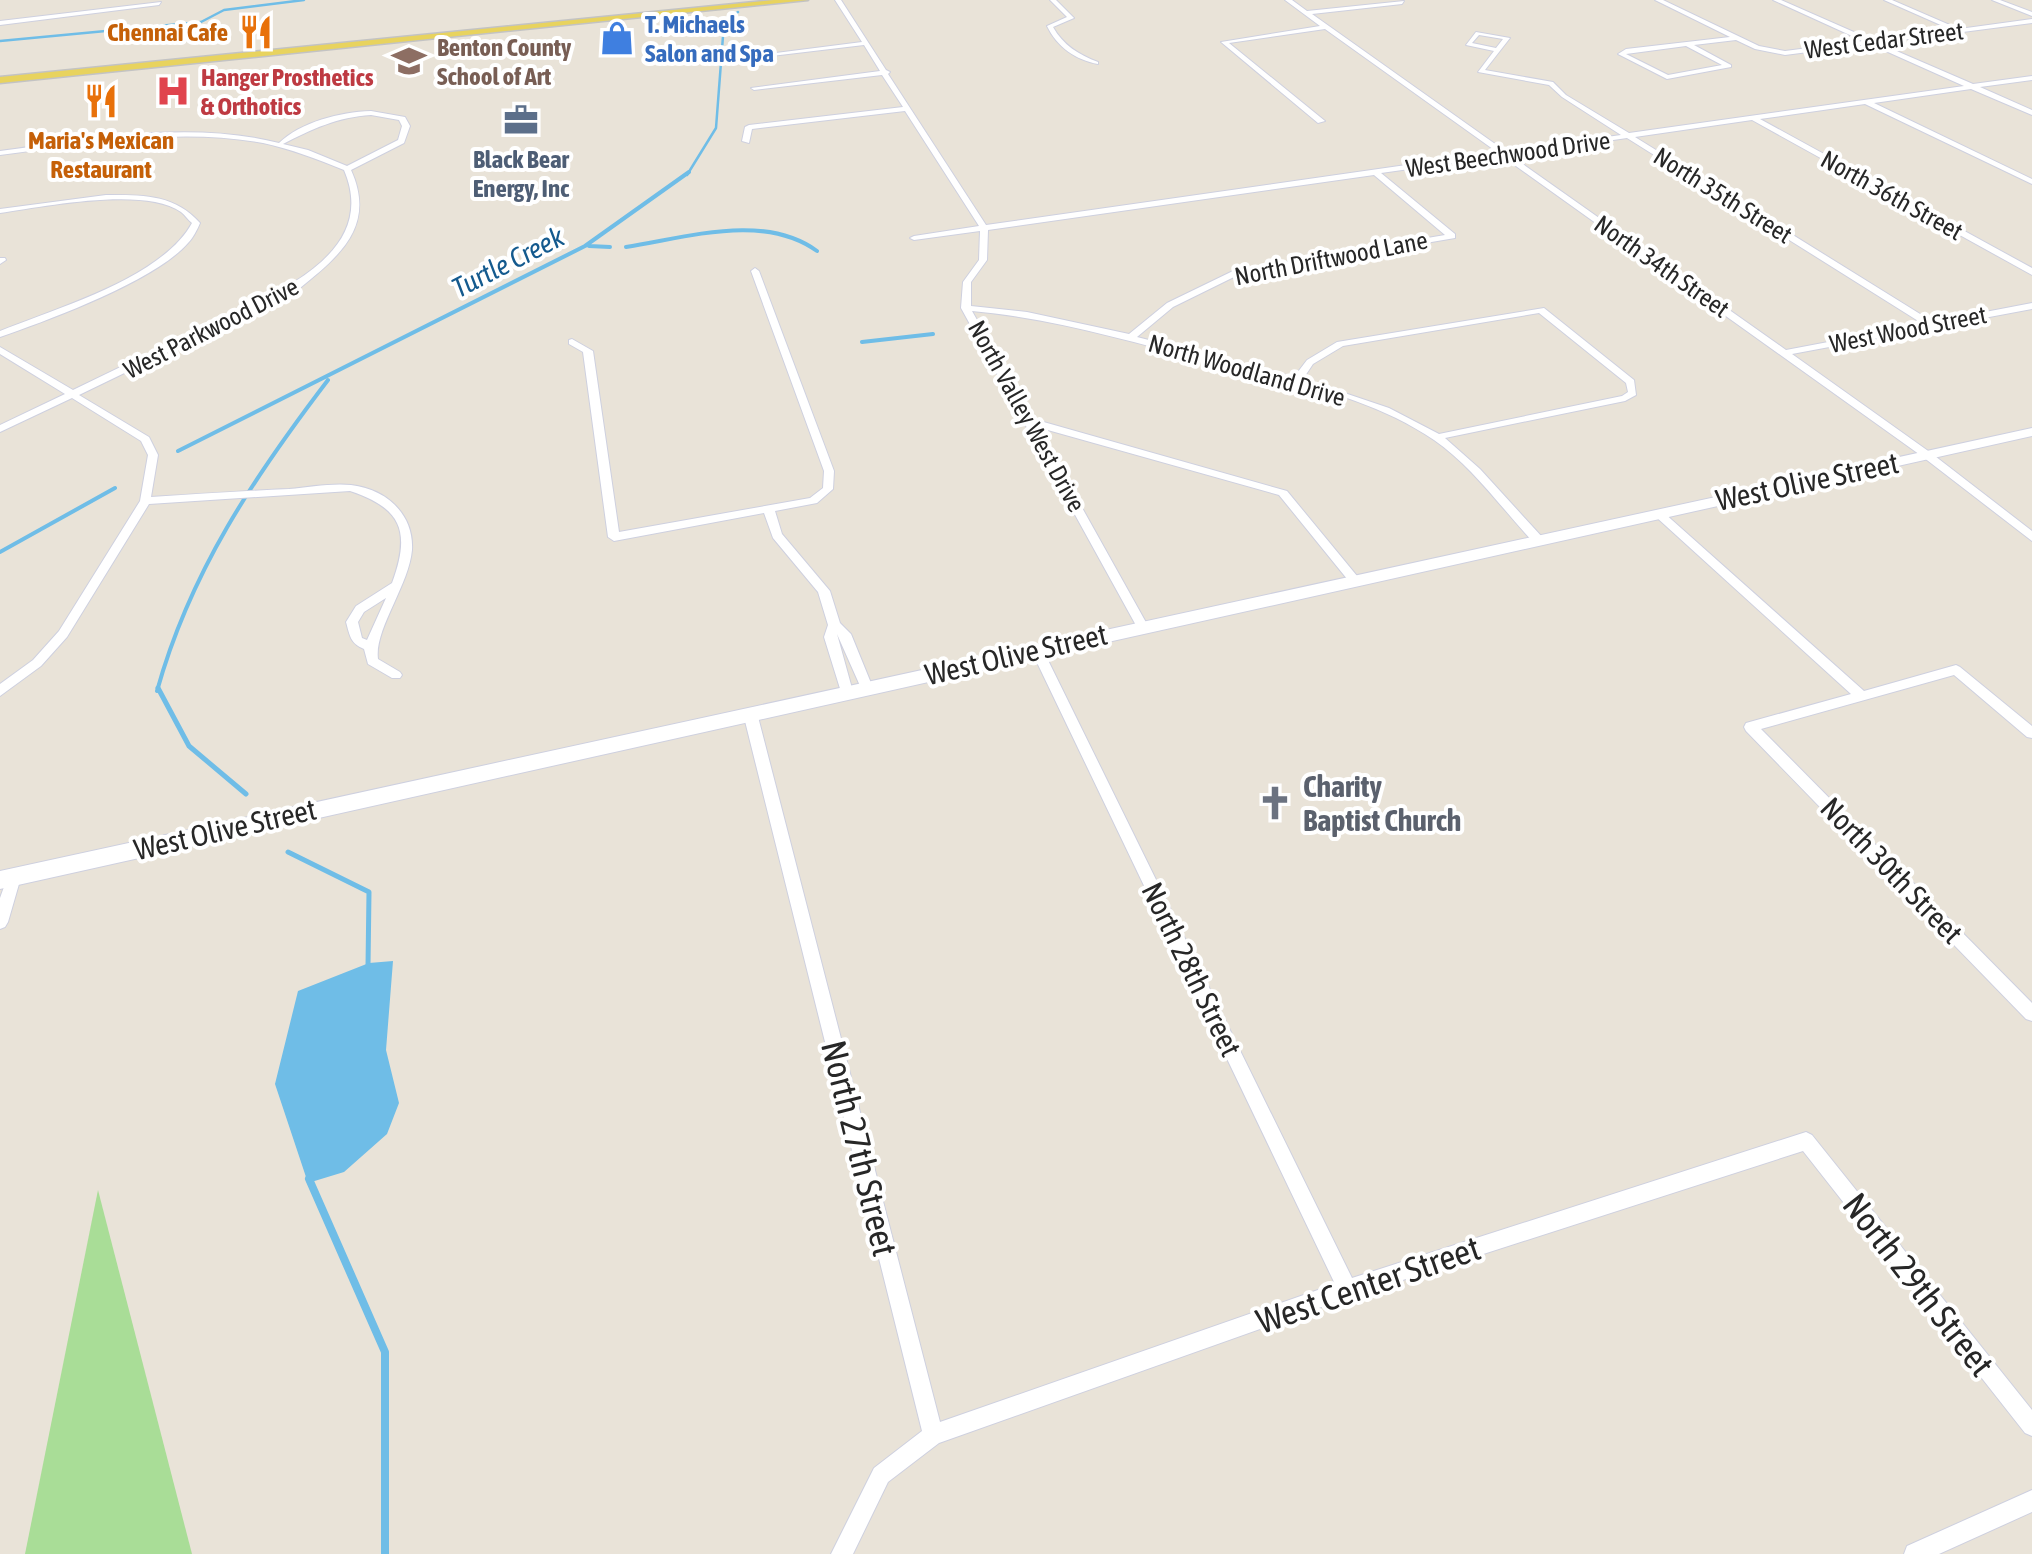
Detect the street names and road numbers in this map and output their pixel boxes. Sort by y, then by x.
street label: West Cedar Street [1803,16,1965,64]
street label: West Beechwood Drive [1404,126,1612,182]
street label: North 35th Street [1649,141,1797,249]
street label: North 36th Street [1816,145,1968,245]
street label: North 34th Street [1589,209,1735,323]
street label: North Driftwood Lane [1232,226,1430,290]
street label: West Parkwood Drive [119,272,303,384]
street label: West Wood Street [1827,300,1989,358]
street label: North Valley West Drive [963,316,1091,516]
street label: North Woodland Drive [1145,329,1349,411]
street label: West Olive Street [1713,445,1901,517]
street label: West Olive Street [922,617,1110,691]
street label: North 30th Street [1814,790,1970,950]
street label: West Olive Street [131,792,319,866]
street label: North 28th Street [1135,877,1249,1061]
street label: North 27th Street [814,1036,906,1260]
street label: North 29th Street [1835,1185,2003,1383]
street label: West Center Street [1251,1227,1485,1341]

